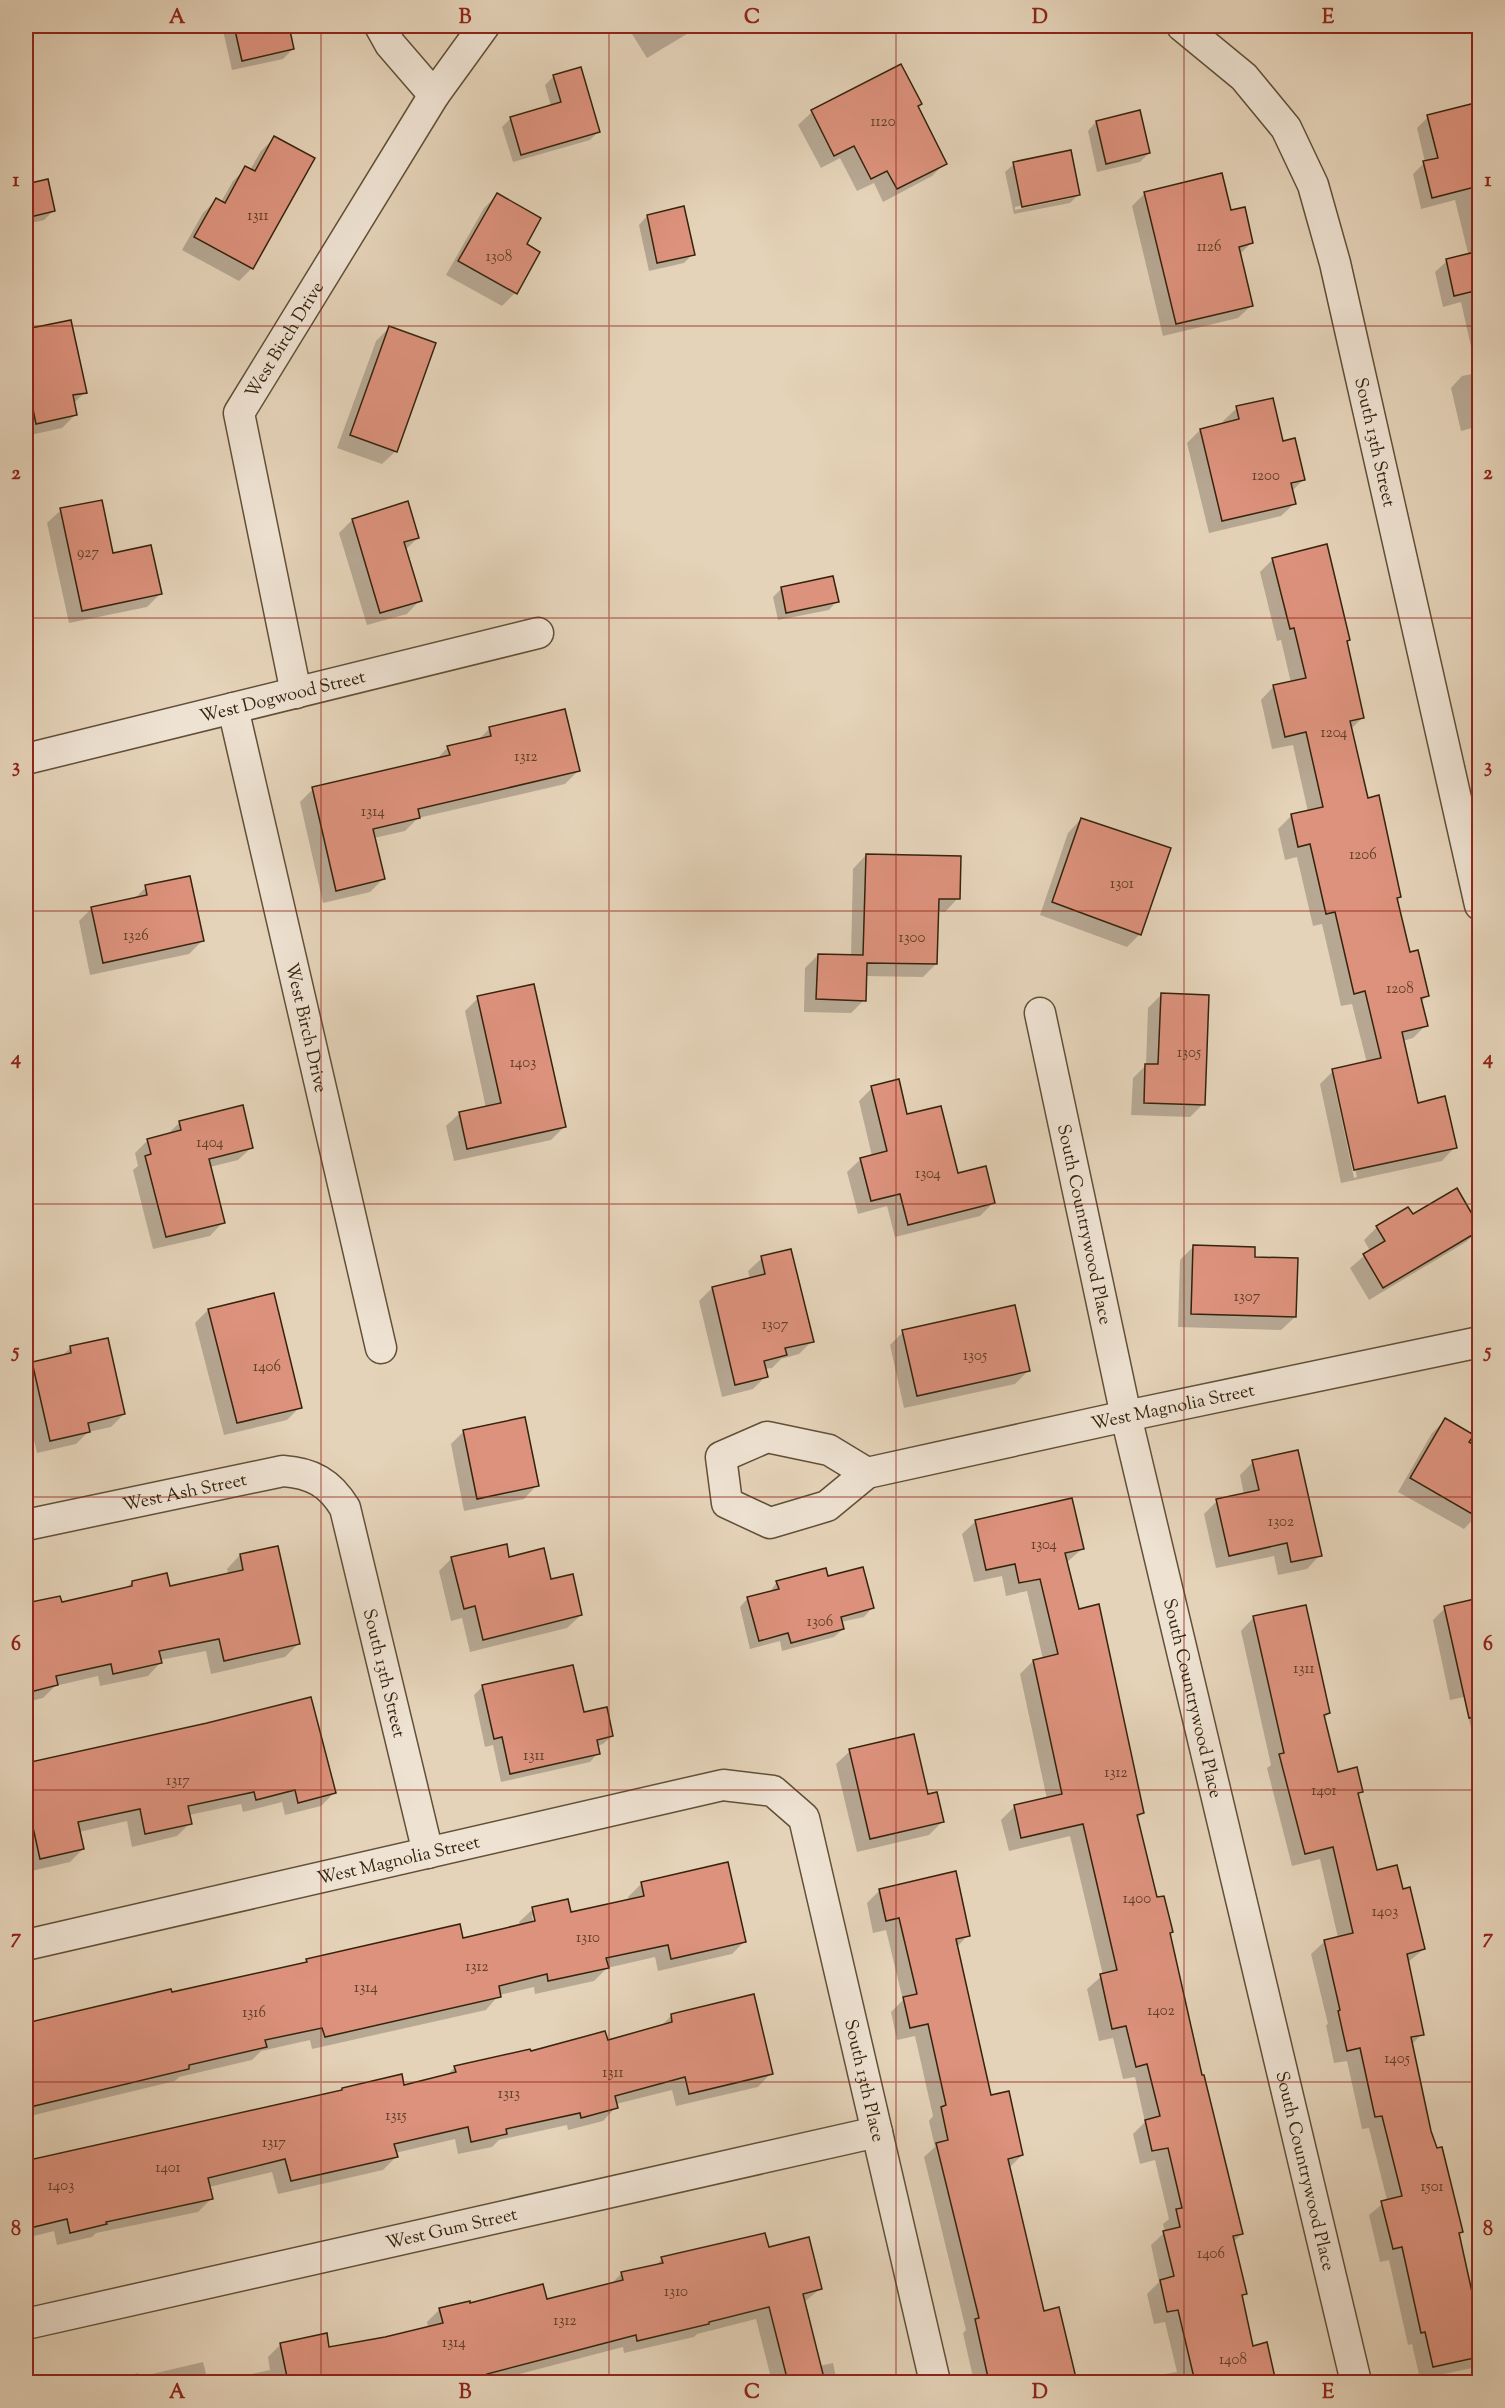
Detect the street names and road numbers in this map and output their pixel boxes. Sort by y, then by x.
street label: West Birch Drive [240,277,332,404]
street label: South 13th Street [1346,375,1401,510]
street label: West Dogwood Street [197,665,368,731]
street label: West Birch Drive [277,960,333,1096]
street label: South Countrywood Place [1049,1122,1117,1327]
street label: West Magnolia Street [1089,1378,1257,1438]
street label: West Ash Street [120,1468,249,1519]
street label: South Countrywood Place [1155,1596,1228,1801]
street label: South 13th Street [355,1606,411,1741]
street label: West Magnolia Street [315,1830,483,1893]
street label: South 13th Place [836,2017,890,2145]
street label: South Countrywood Place [1267,2069,1340,2274]
street label: West Gum Street [384,2203,520,2257]

